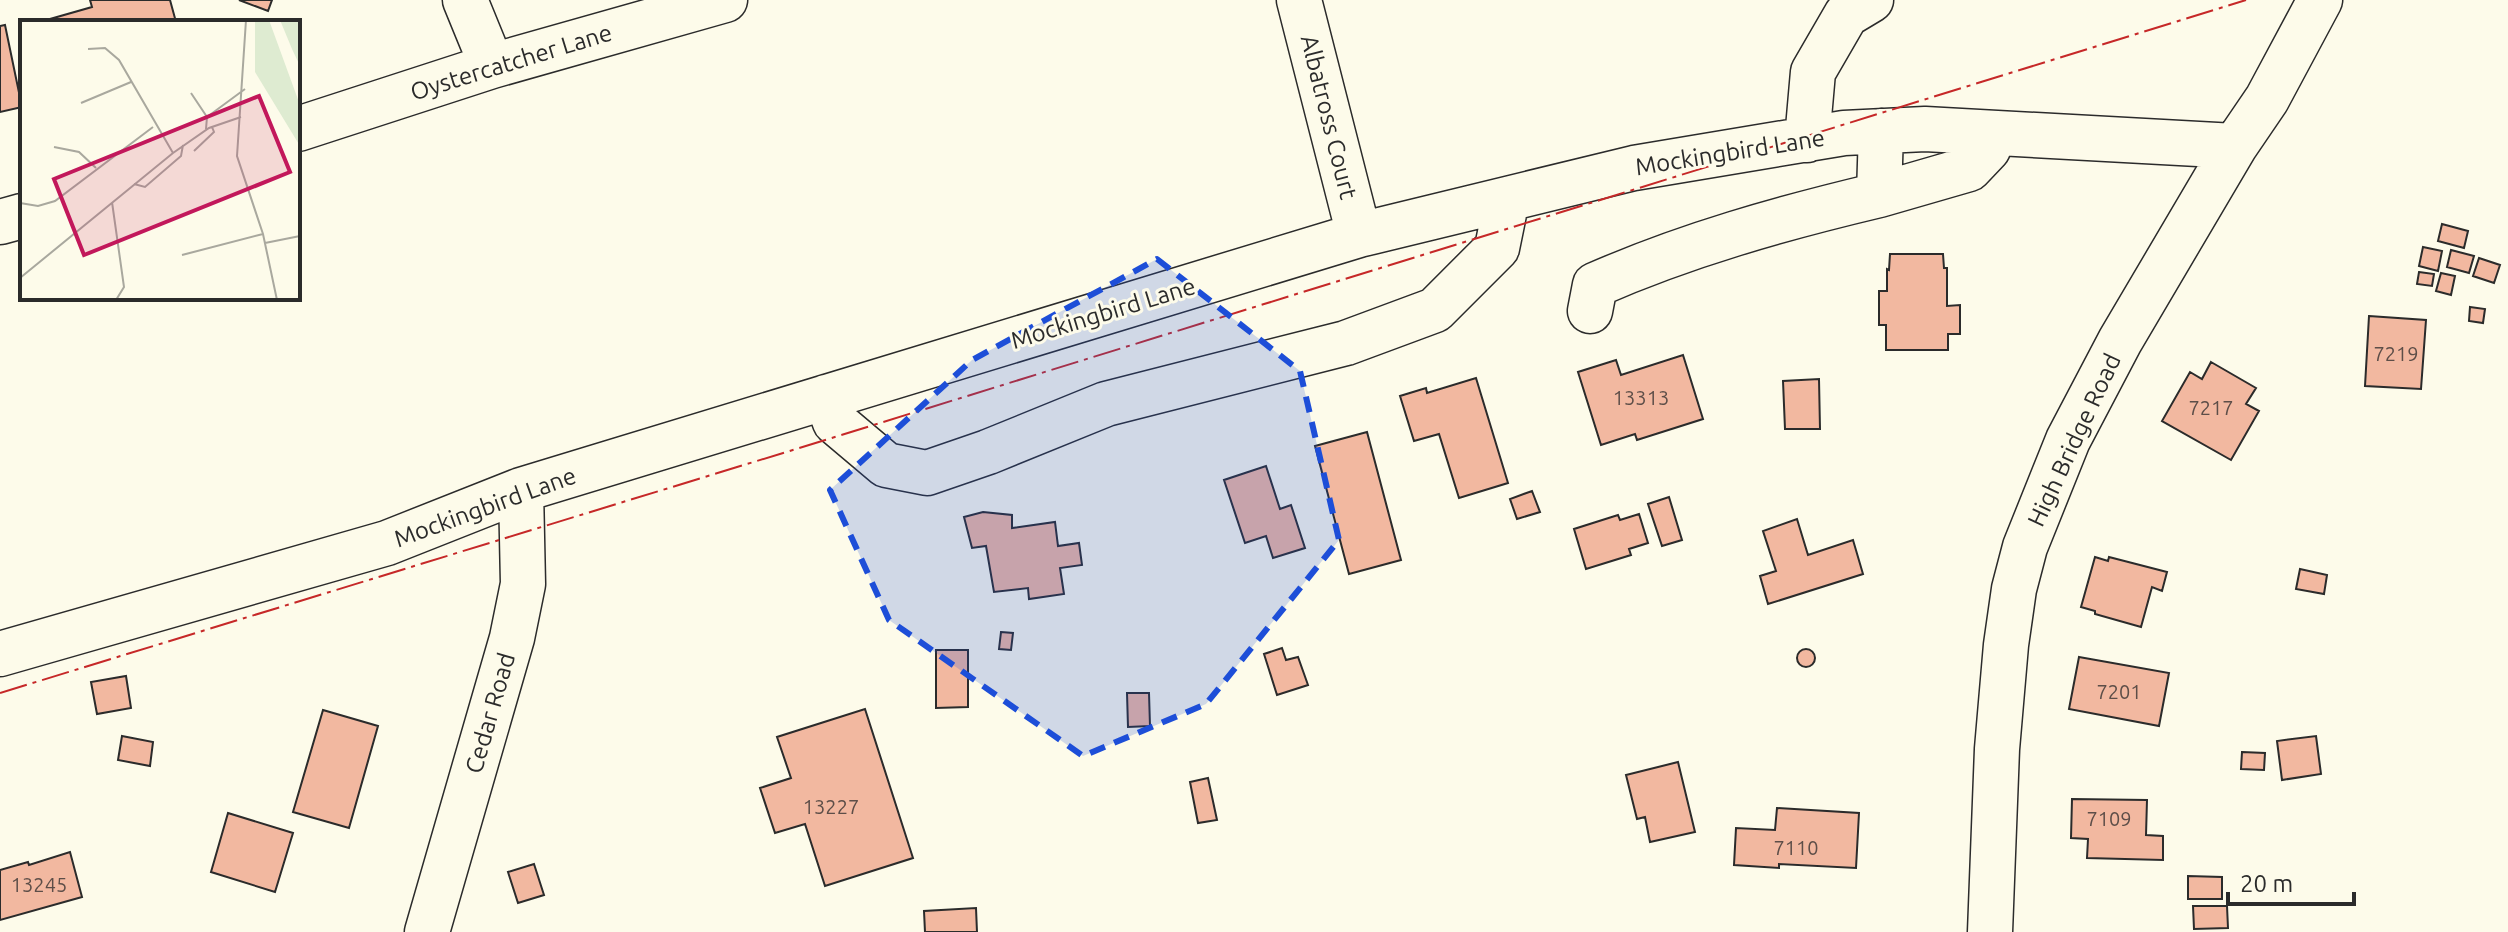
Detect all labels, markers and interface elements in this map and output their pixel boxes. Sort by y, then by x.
street label: Oystercatcher Lane [407,18,615,106]
inset map [20,20,300,300]
street label: Albatross Court [1296,32,1363,202]
street label: Mockingbird Lane [1633,124,1827,180]
street label: Mockingbird Lane [1007,272,1199,354]
house number: 7219 [2373,342,2419,365]
street label: High Bridge Road [2022,349,2126,531]
house number: 13313 [1613,386,1669,409]
house number: 7217 [2188,396,2234,419]
street label: Mockingbird Lane [390,462,580,552]
street label: Cedar Road [460,650,520,776]
house number: 7201 [2096,680,2142,703]
house number: 13227 [803,795,859,818]
house number: 7109 [2086,807,2132,830]
house number: 7110 [1773,836,1819,859]
scale bar [2228,856,2354,906]
text: 20 m [2240,870,2293,897]
house number: 13245 [11,873,67,896]

